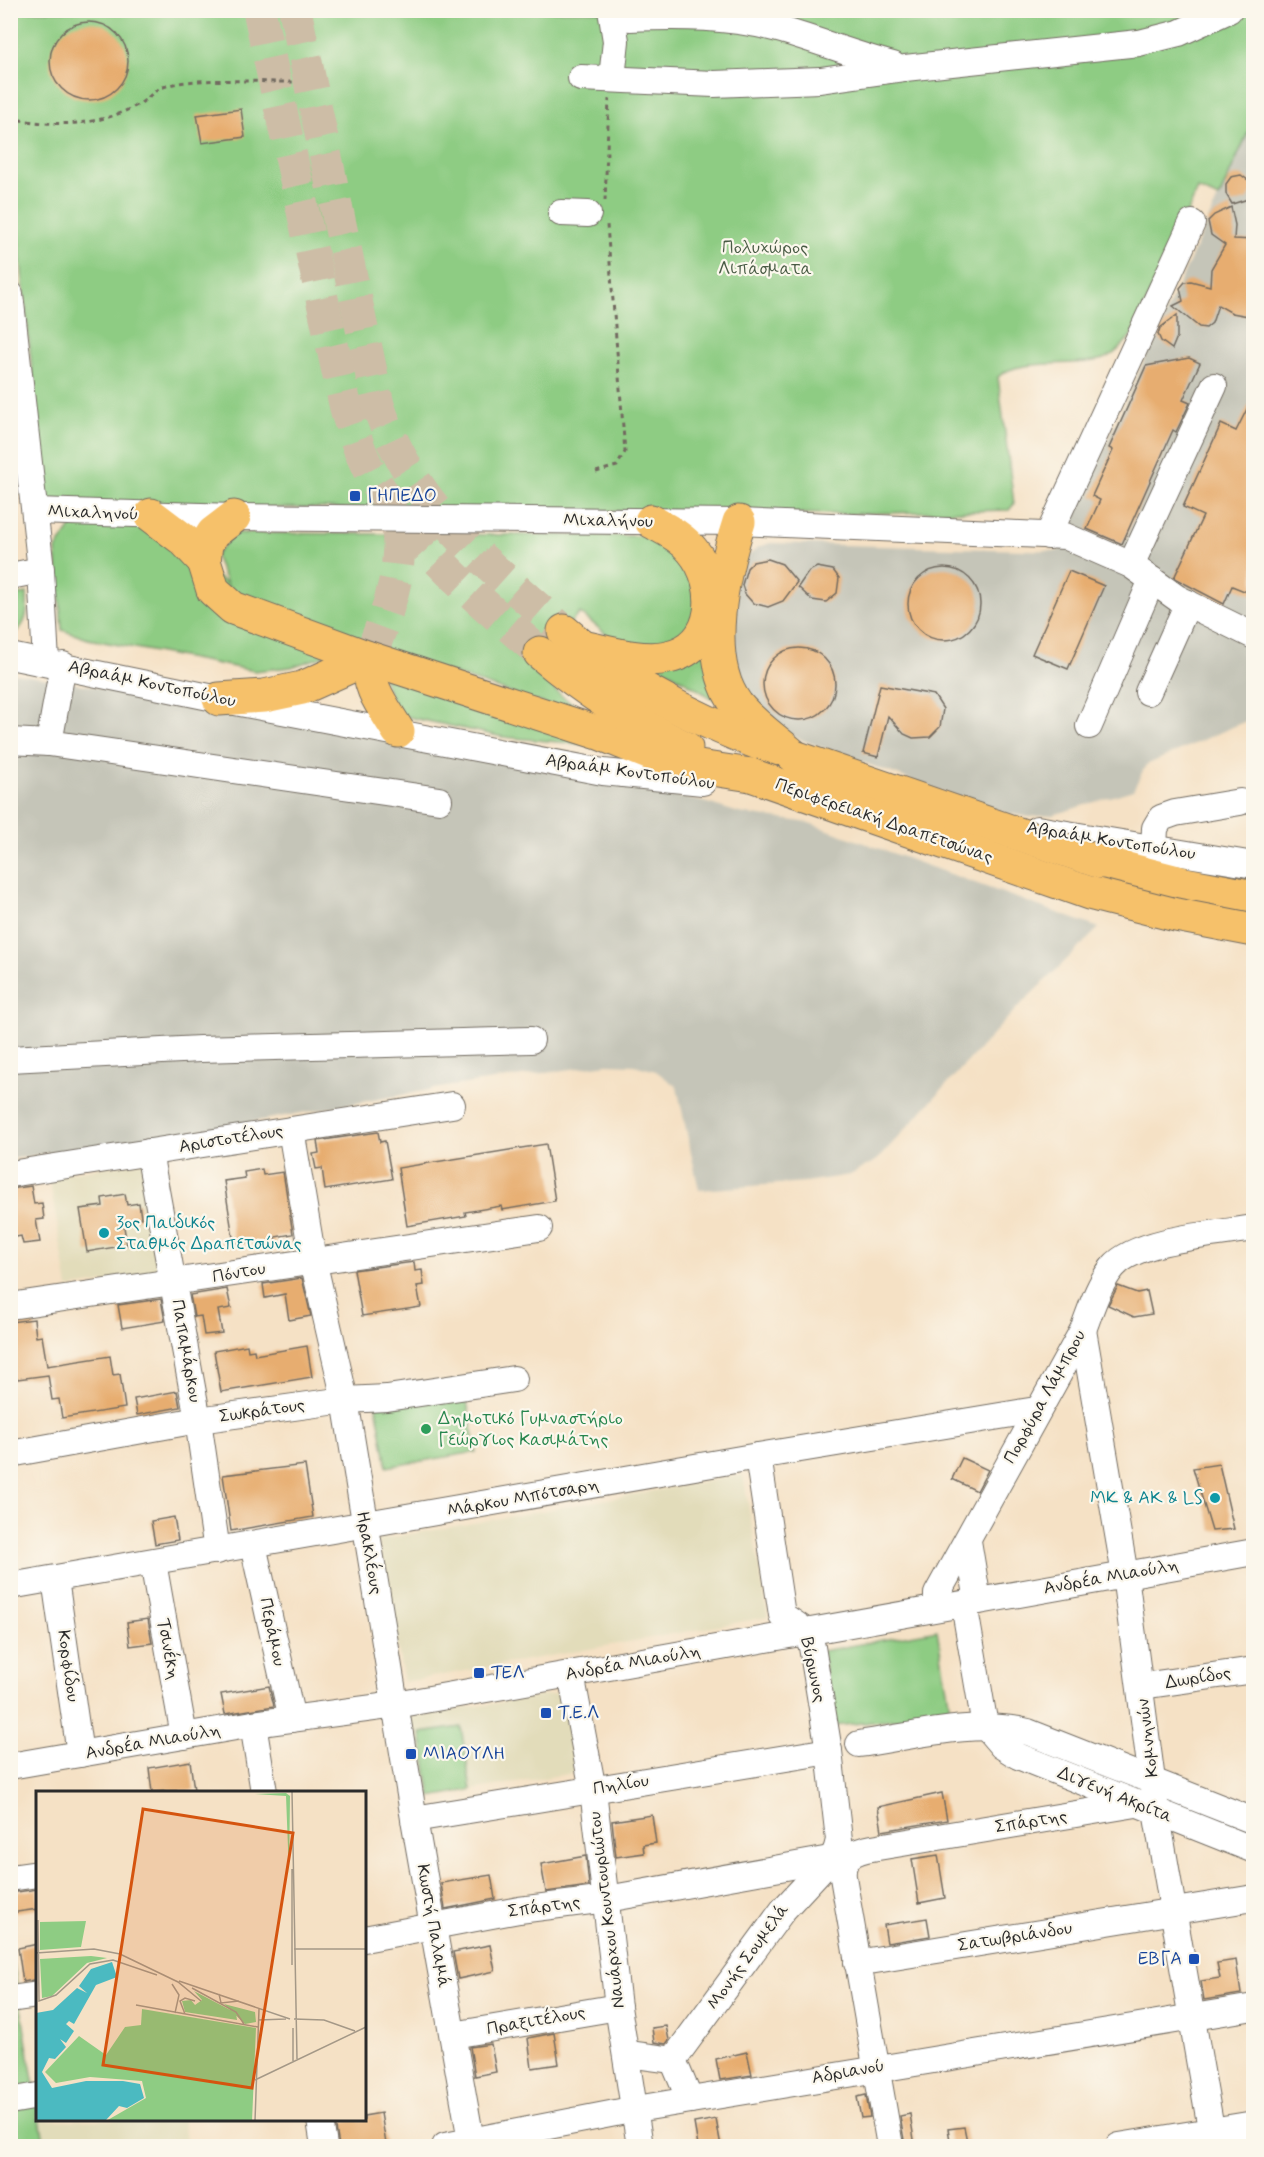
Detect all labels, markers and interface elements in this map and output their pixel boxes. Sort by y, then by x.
park label: Πολυχώρος Λιπάσματα [718,236,812,281]
place label: ΓΗΠΕΔΟ [367,484,437,508]
marker: ΓΗΠΕΔΟ [348,489,362,503]
street label: Μιχαληνού [47,499,139,527]
street label: Μιχαλήνου [563,508,653,534]
street label: Αβραάμ Κοντοπούλου [66,655,238,713]
street label: Αβραάμ Κοντοπούλου [544,748,716,796]
street label: Περιφερειακή Δραπετσώνας [772,772,996,870]
street label: Αβραάμ Κοντοπούλου [1025,816,1197,866]
street label: Αριστοτέλους [177,1118,285,1159]
place label: 3ος Παιδικός Σταθμός Δραπετσώνας [116,1211,302,1256]
marker: 3ος Παιδικός Σταθμός Δραπετσώνας [97,1226,111,1240]
street label: Πόντου [211,1257,267,1289]
street label: Παπαμάρκου [165,1298,207,1404]
street label: Πορφύρα Λάμπρου [998,1326,1092,1468]
street label: Σωκράτους [218,1393,306,1429]
place label: Δημοτικό Γυμναστήριο Γεώργιος Κασιμάτης [438,1407,623,1452]
marker: Δημοτικό Γυμναστήριο Γεώργιος Κασιμάτης [419,1422,433,1436]
street label: Μάρκου Μπότσαρη [445,1473,601,1523]
place label: MK & AK & LS [1090,1486,1203,1510]
marker: MK & AK & LS [1208,1491,1222,1505]
street label: Ηρακλέους [350,1509,389,1597]
street label: Ανδρέα Μιαούλη [1041,1552,1181,1601]
street label: Περάμου [253,1596,291,1668]
street label: Τσινέκη [151,1616,186,1682]
street label: Κορφίδου [51,1628,85,1704]
street label: Βύρωνος [794,1635,832,1705]
street label: Ανδρέα Μιαούλη [563,1638,703,1687]
place label: ΤΕΛ [491,1661,525,1685]
street label: Δωρίδος [1163,1661,1233,1695]
marker: ΤΕΛ [472,1666,486,1680]
street label: Κομνηνών [1131,1697,1165,1779]
place label: Τ.Ε.Λ [558,1701,599,1725]
marker: Τ.Ε.Λ [539,1706,553,1720]
street label: Ανδρέα Μιαούλη [83,1717,223,1766]
place label: ΜΙΑΟΥΛΗ [423,1742,505,1766]
marker: ΜΙΑΟΥΛΗ [404,1747,418,1761]
street label: Διγενή Ακρίτα [1054,1761,1176,1829]
street label: Πηλίου [591,1769,651,1801]
inset map [36,1791,366,2121]
street label: Σπάρτης [993,1804,1069,1840]
street label: Ναυάρχου Κουντουριώτου [583,1810,631,2010]
street label: Κωστή Παλαμά [410,1862,456,1990]
street label: Σπάρτης [506,1890,582,1924]
street label: Μονής Σουμελά [701,1899,795,2015]
street label: Σατωβριάνδου [956,1916,1074,1958]
place label: ΕΒΓΑ [1138,1947,1182,1971]
marker: ΕΒΓΑ [1187,1952,1201,1966]
street label: Πραξιτέλους [485,2000,587,2041]
street label: Αδριανού [810,2054,886,2090]

